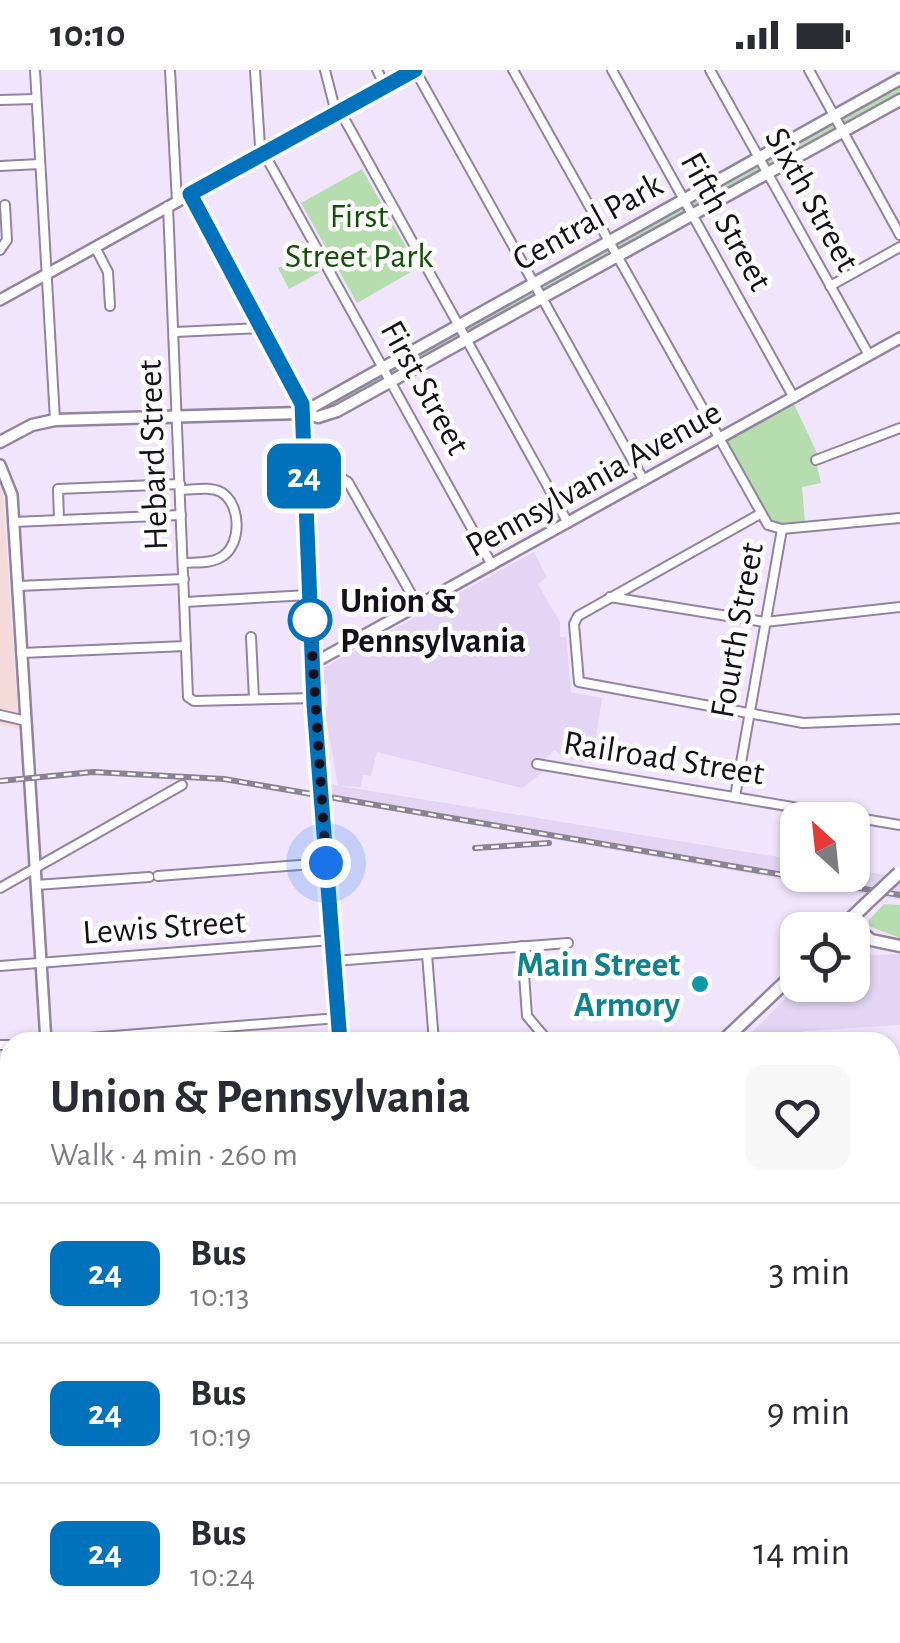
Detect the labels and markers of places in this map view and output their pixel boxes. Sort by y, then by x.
place label: Union & Pennsylvania [340,584,526,659]
marker: Union & Pennsylvania [289,599,331,641]
place label: Main Street Armory [516,948,680,1023]
marker: Main Street Armory [689,973,711,995]

